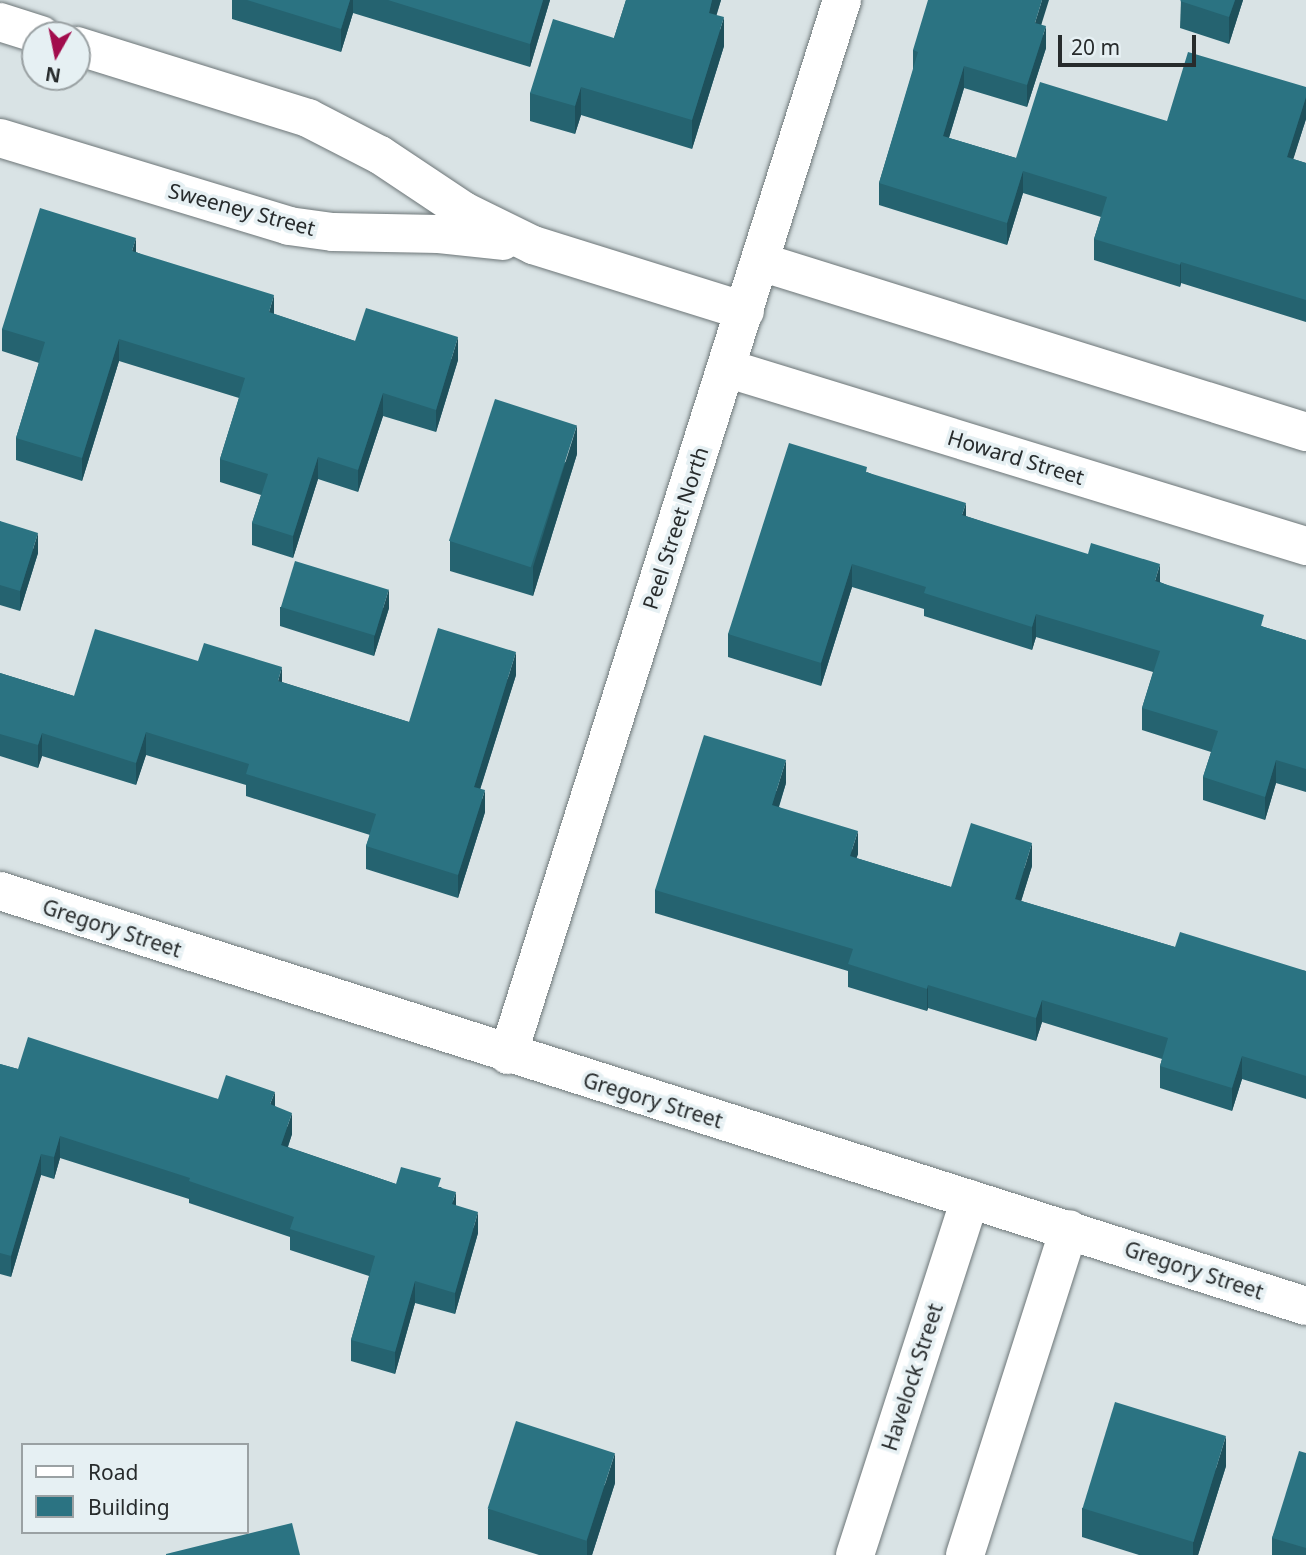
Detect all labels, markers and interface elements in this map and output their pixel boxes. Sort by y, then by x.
north arrow [21,21,91,91]
scale bar [1061,21,1199,65]
text: 20 m [1071,33,1120,61]
text: N [43,61,63,89]
street label: Sweeney Street [166,177,318,241]
street label: Howard Street [945,424,1087,490]
street label: Peel Street North [637,444,713,612]
street label: Gregory Street [39,894,185,962]
street label: Gregory Street [580,1067,726,1133]
street label: Gregory Street [1121,1236,1267,1304]
street label: Havelock Street [876,1300,948,1454]
legend [21,1443,248,1534]
text: Road [88,1458,138,1486]
text: Building [88,1493,170,1521]

